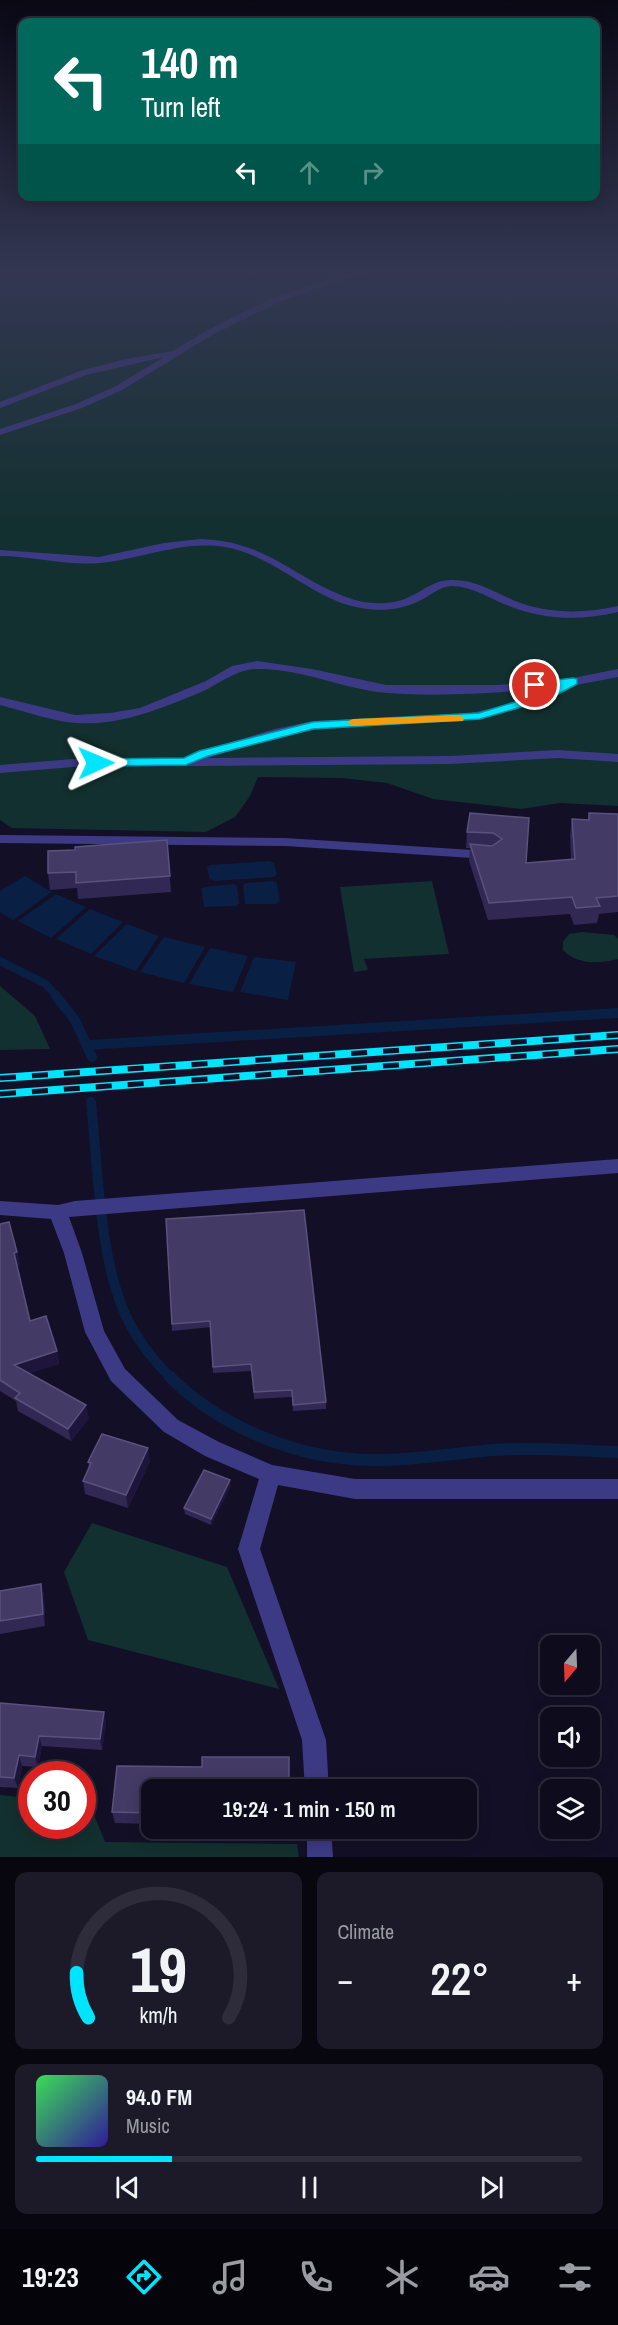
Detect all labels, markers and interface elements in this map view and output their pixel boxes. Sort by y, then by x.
text: 140 m [141,35,239,91]
icon: left [42,42,120,120]
text: Turn left [141,89,220,125]
icon: left [230,156,263,189]
icon: ahead [293,156,326,189]
icon: right [356,156,389,189]
pin [509,659,560,710]
icon: arrive [518,668,551,701]
position arrow [64,731,128,795]
north arrow [540,1635,600,1695]
map controls [540,1635,600,1839]
button: sound [540,1707,600,1767]
speed limit sign: 30 [18,1761,96,1839]
button: layers [540,1779,600,1839]
text: 19:24 · 1 min · 150 m [222,1794,396,1824]
text: Climate [338,1918,394,1945]
text: 19 [130,1927,187,2011]
text: 22° [430,1948,489,2009]
text: − [338,1957,353,2001]
text: + [566,1957,582,2001]
text: km/h [139,2001,177,2030]
text: 94.0 FM [126,2082,192,2112]
text: Music [126,2112,170,2139]
icon: previous [111,2171,144,2204]
icon: pause [293,2171,326,2204]
icon: next [475,2171,508,2204]
icon: directions [123,2256,165,2298]
icon: music [209,2256,251,2298]
icon: phone [295,2256,337,2298]
icon: climate [381,2256,423,2298]
icon: car [468,2256,510,2298]
icon: filters [554,2256,596,2298]
text: 19:23 [22,2259,79,2295]

